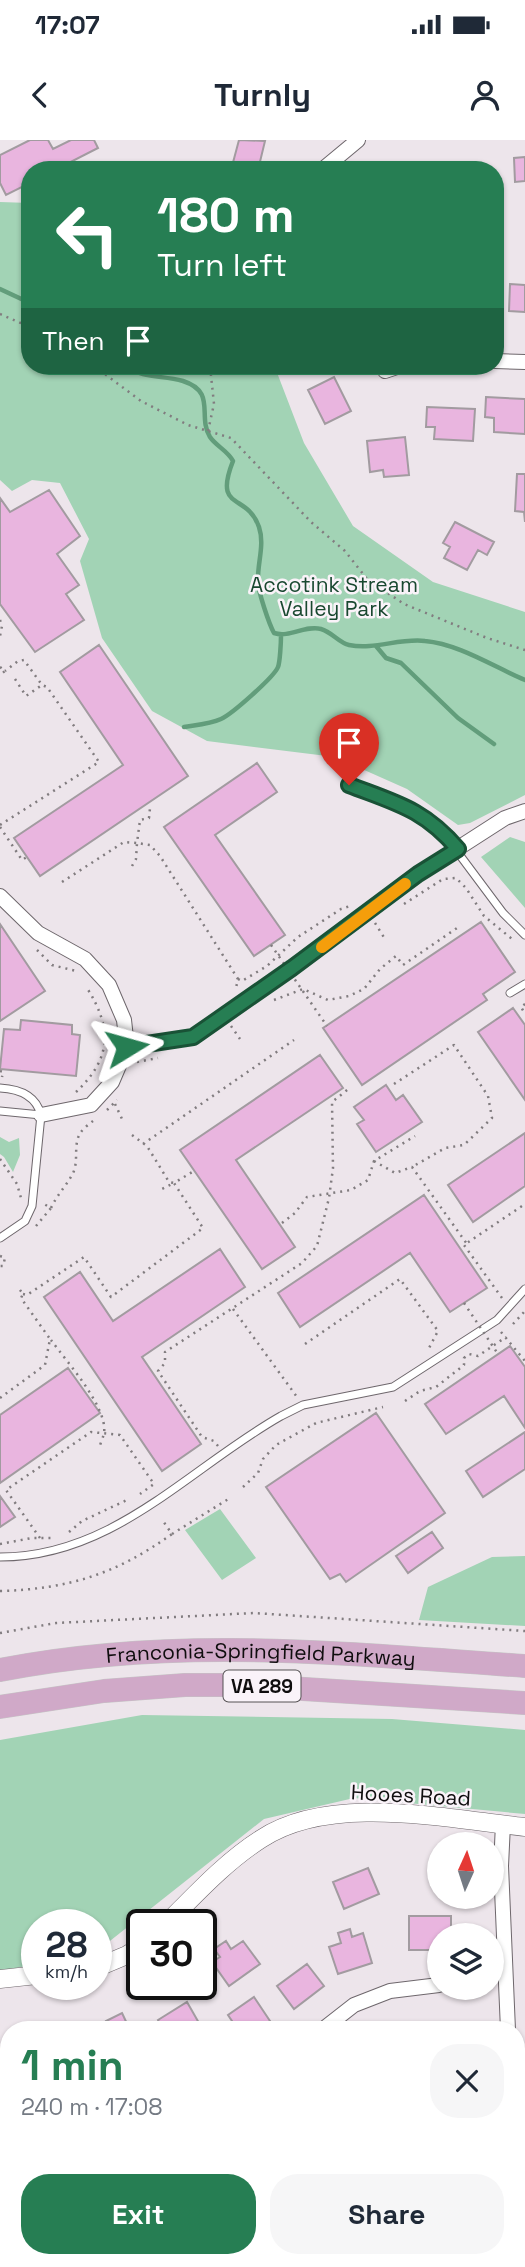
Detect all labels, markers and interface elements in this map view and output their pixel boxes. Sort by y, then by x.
text: 17:07 [35,8,100,42]
text: Turnly [214,75,311,115]
icon: back [21,76,59,114]
icon: person [466,76,504,114]
text: 180 m [157,184,295,246]
icon: left [42,189,133,280]
text: Turn left [157,245,287,285]
icon: arrive [119,322,157,360]
text: Then [42,324,105,358]
park label: Accotink Stream Valley Park [250,571,418,622]
pin [319,713,379,785]
icon: arrive [330,724,368,762]
position arrow [90,1010,164,1084]
street label: Franconia-Springfield Parkway [105,1636,416,1672]
road number: VA 289 [224,1670,300,1702]
street label: Hooes Road [350,1778,472,1812]
north arrow [427,1832,504,1909]
map controls [427,1832,504,2000]
speed limit sign: 30 [126,1909,217,2000]
text: 28 [46,1923,87,1967]
button: layers [427,1923,504,2000]
text: km/h [45,1960,88,1983]
text: 1 min [21,2039,124,2092]
button: close [430,2044,504,2118]
text: 240 m · 17:08 [21,2092,163,2122]
button: Exit [21,2174,256,2254]
button: Share [270,2174,504,2254]

